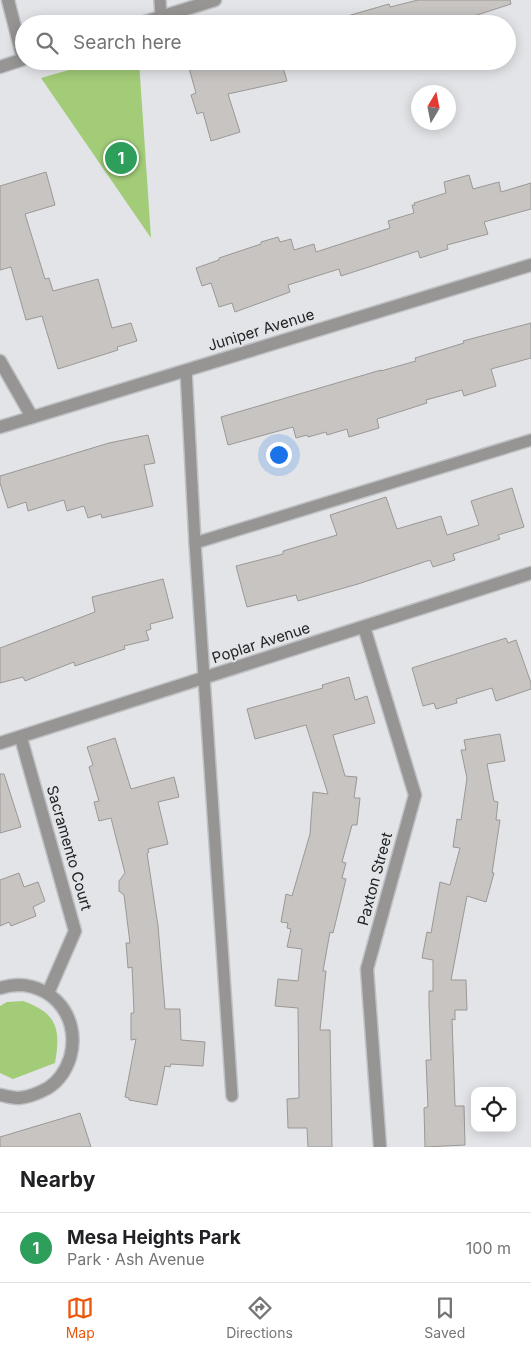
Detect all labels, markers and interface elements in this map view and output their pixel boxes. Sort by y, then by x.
search box [15,15,516,70]
icon: search [33,29,61,57]
text: Search here [73,31,182,54]
north arrow [411,85,456,130]
pin: 1 [105,139,137,177]
street label: Juniper Avenue [205,304,316,355]
your location [266,442,292,468]
street label: Poplar Avenue [209,618,312,667]
street label: Sacramento Court [43,783,96,913]
street label: Paxton Street [353,830,396,928]
map controls [471,1087,516,1132]
button: locate [471,1087,516,1132]
text: Nearby [20,1167,95,1192]
text: Mesa Heights Park [67,1226,241,1249]
text: 1 [33,1238,39,1258]
text: 100 m [466,1238,511,1258]
text: Park · Ash Avenue [67,1249,205,1269]
tab: Map [66,1294,95,1341]
tab: Directions [226,1294,293,1341]
tab: Saved [424,1294,465,1341]

